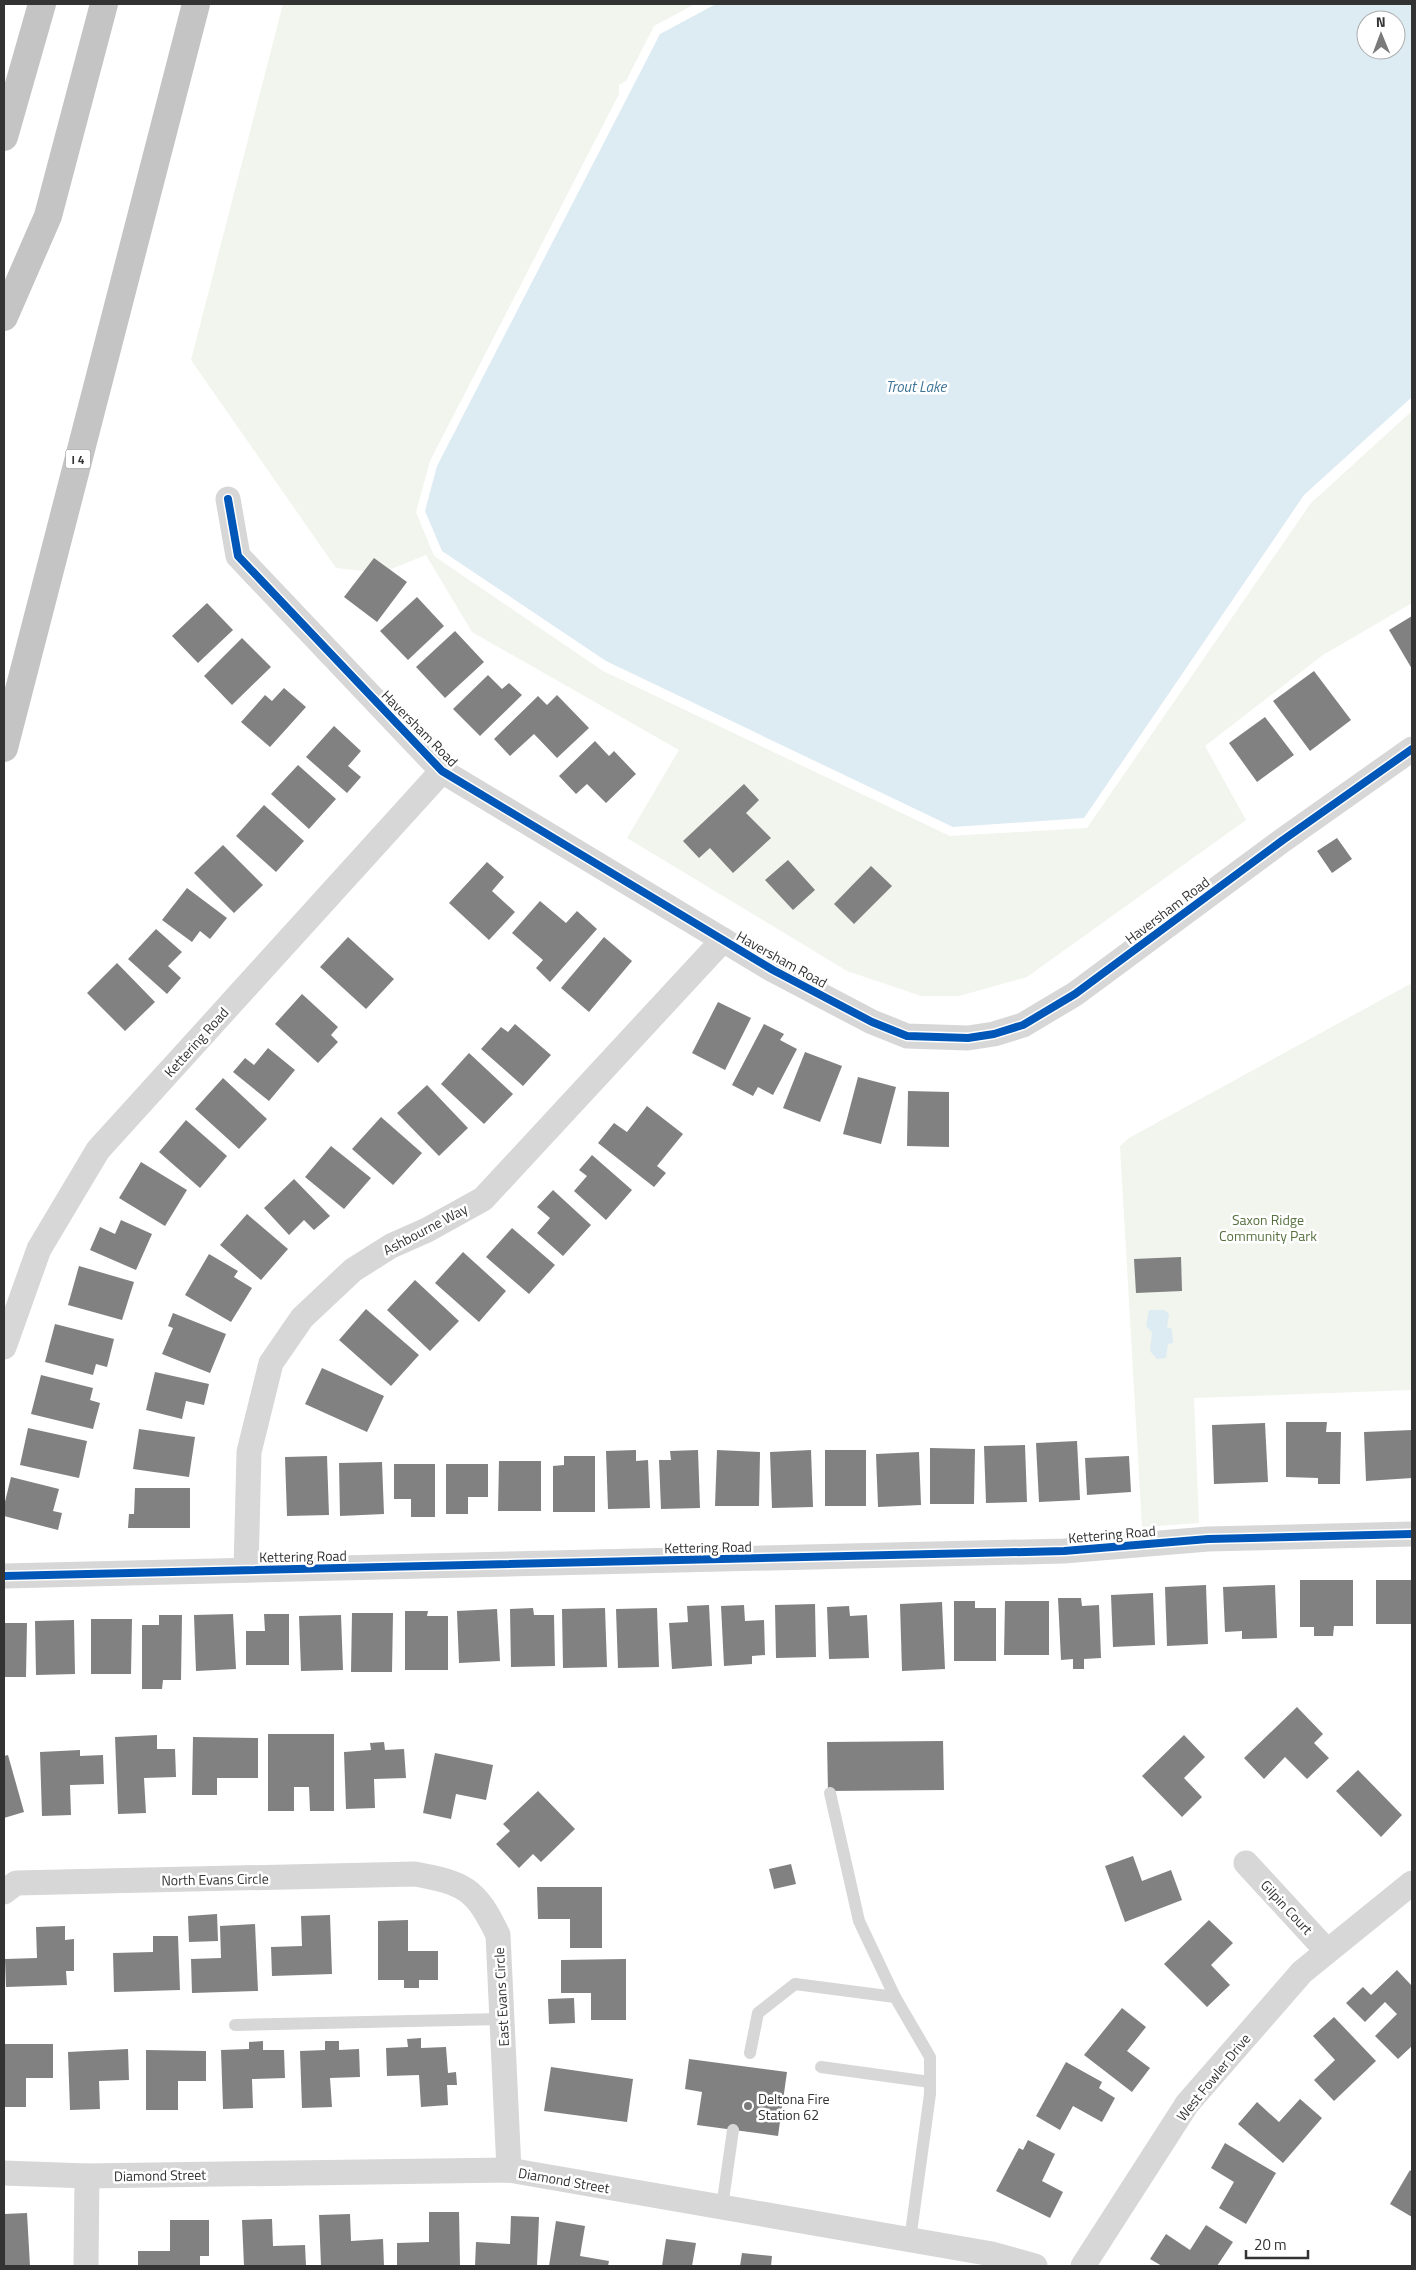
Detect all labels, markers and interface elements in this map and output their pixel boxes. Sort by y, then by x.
north arrow [1356,10,1406,60]
text: N [1376,11,1386,32]
water label: Trout Lake [886,375,947,398]
road number: I 4 [66,449,90,468]
street label: Haversham Road [377,685,463,771]
street label: Haversham Road [1120,871,1214,949]
street label: Haversham Road [733,925,831,993]
street label: Kettering Road [159,1002,233,1082]
street label: Ashbourne Way [379,1198,471,1260]
park label: Saxon Ridge Community Park [1219,1209,1317,1246]
street label: Kettering Road [1067,1520,1157,1548]
street label: Kettering Road [664,1536,752,1558]
street label: Kettering Road [259,1545,347,1567]
street label: North Evans Circle [161,1868,269,1890]
street label: Gilpin Court [1256,1875,1318,1939]
street label: East Evans Circle [488,1947,514,2047]
street label: West Fowler Drive [1171,2029,1255,2125]
place label: Deltona Fire Station 62 [758,2088,829,2125]
marker: Deltona Fire Station 62 [742,2100,754,2112]
street label: Diamond Street [517,2162,611,2198]
street label: Diamond Street [114,2164,206,2186]
scale bar [1246,2228,1308,2260]
text: 20 m [1254,2233,1287,2256]

